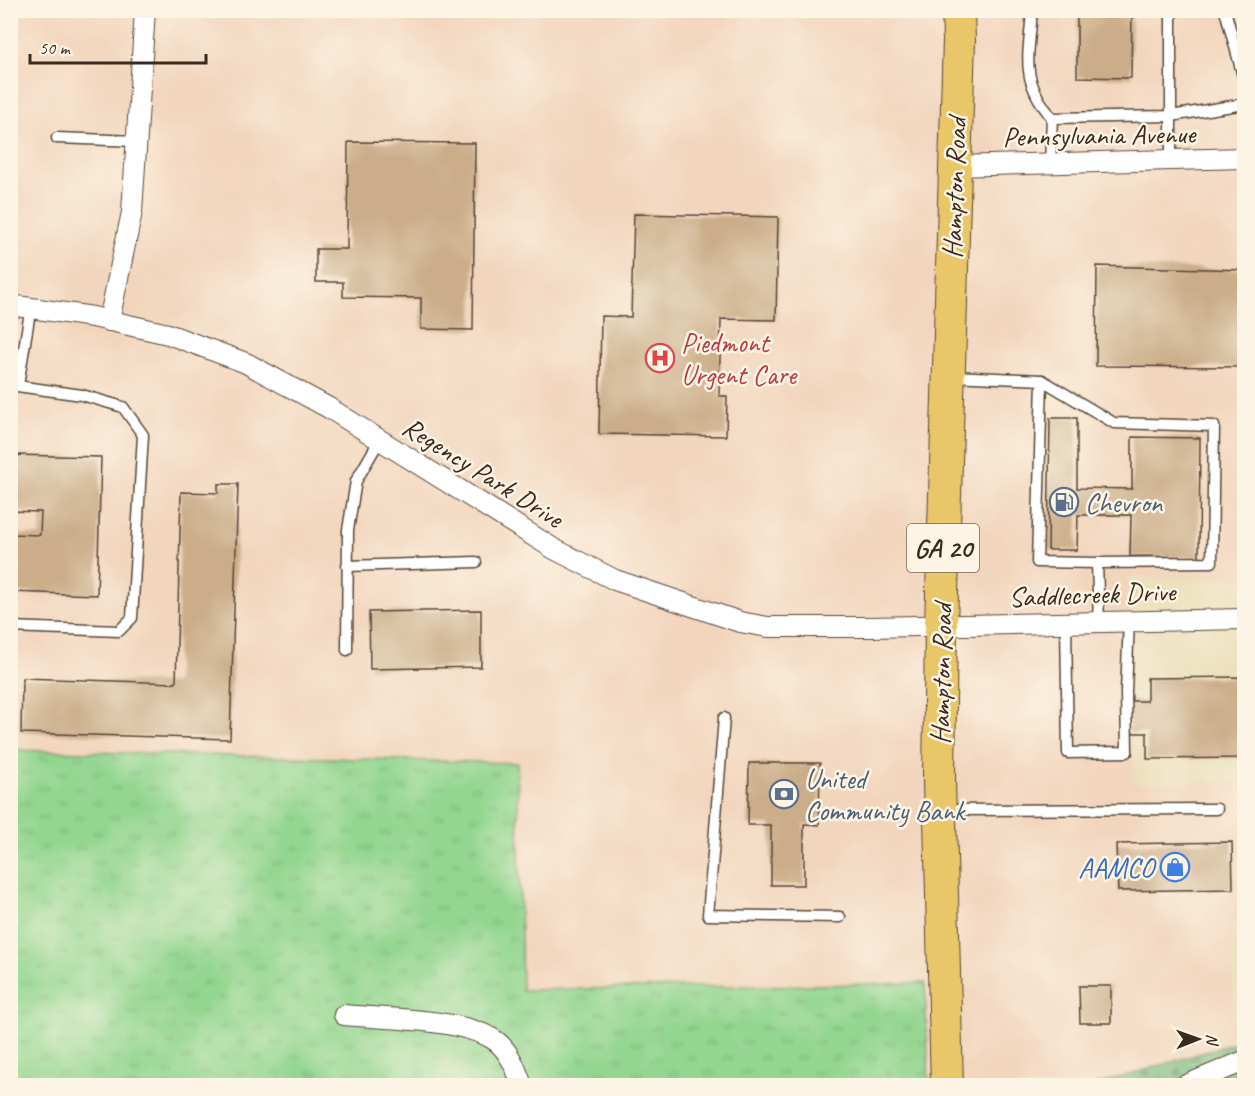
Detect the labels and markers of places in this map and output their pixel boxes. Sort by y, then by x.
place label: Piedmont Urgent Care [681,325,798,392]
hospital icon: Piedmont Urgent Care [644,342,676,374]
place label: Chevron [1085,485,1164,520]
fuel station icon: Chevron [1048,486,1080,518]
place label: United Community Bank [805,761,967,828]
bank icon: United Community Bank [768,778,800,810]
place label: AAMCO [1078,850,1157,885]
shop icon: AAMCO [1159,851,1191,883]

